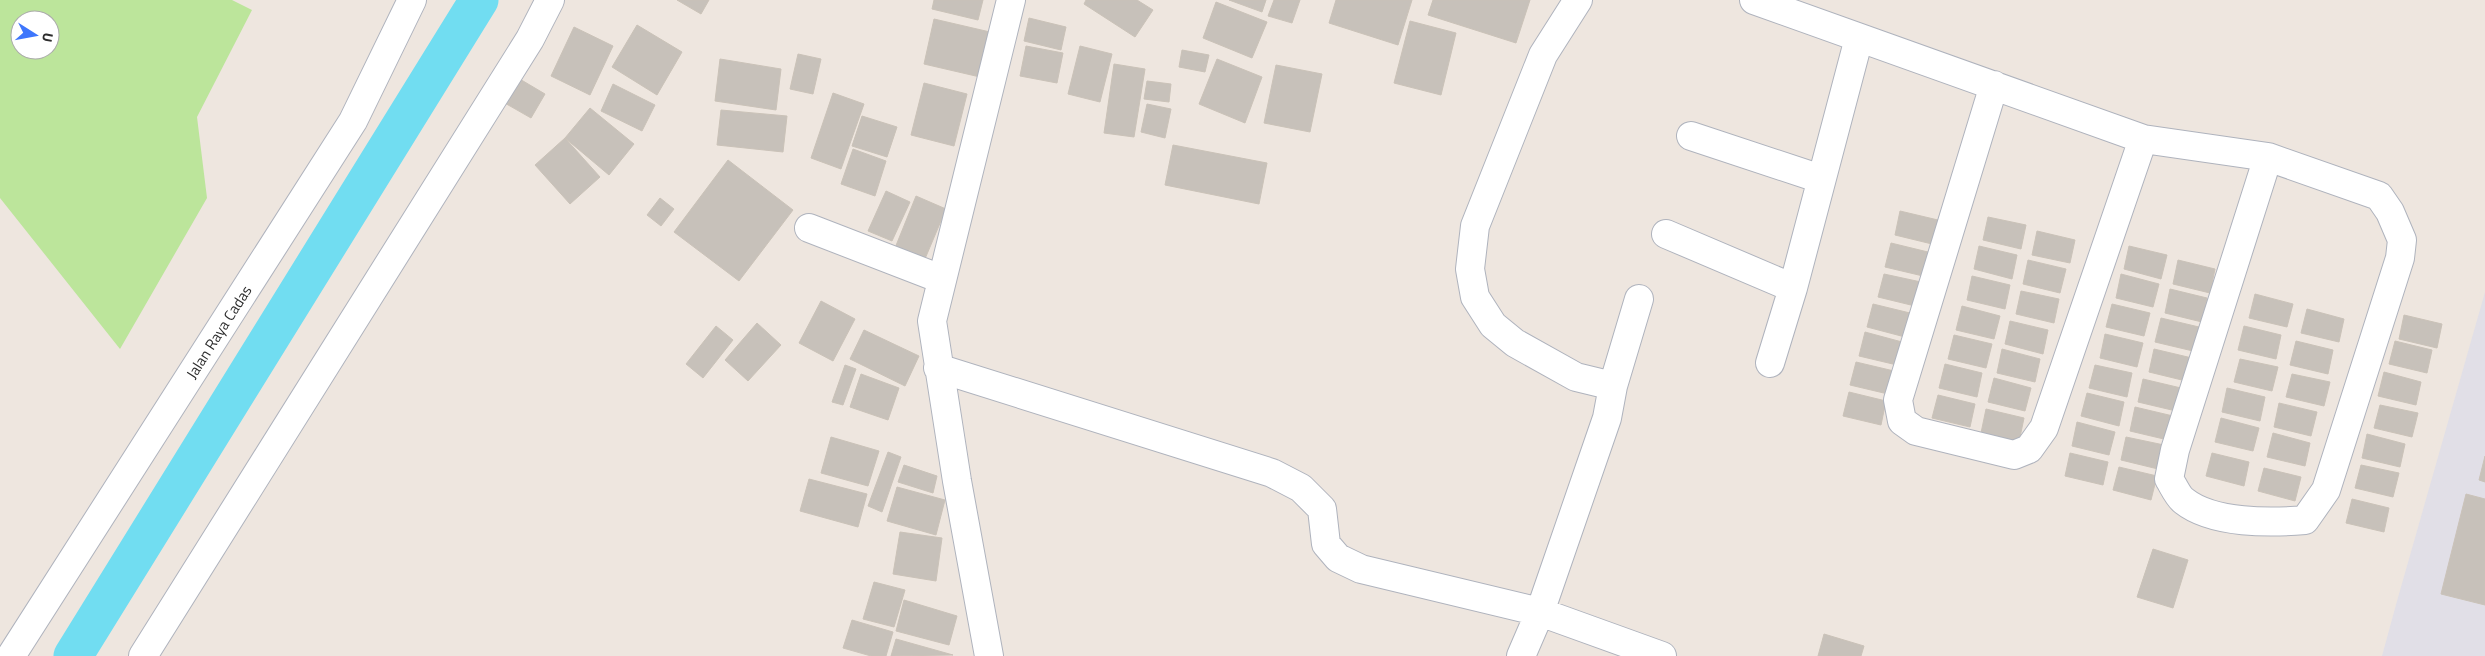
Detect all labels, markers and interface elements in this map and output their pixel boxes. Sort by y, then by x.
north arrow [10,10,60,60]
text: U [37,31,59,44]
street label: Jalan Raya Cadas [180,280,257,383]

